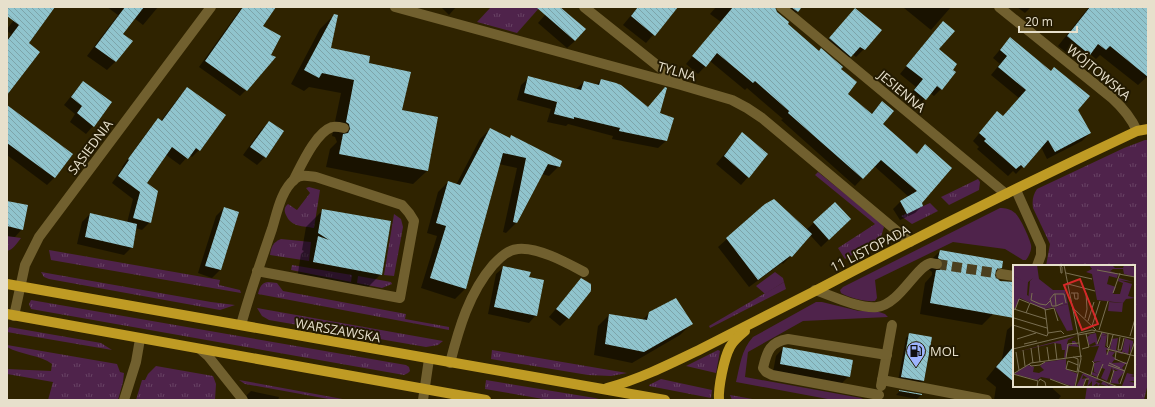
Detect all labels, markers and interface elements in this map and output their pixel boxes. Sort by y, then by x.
scale bar [1019,8,1077,34]
text: 20 m [1025,13,1053,30]
street label: WÓJTOWSKA [1063,40,1135,105]
street label: TYLNA [656,57,699,85]
street label: JESIENNA [873,65,930,117]
street label: SĄSIEDNIA [63,115,117,178]
street label: 11 LISTOPADA [827,220,913,276]
inset map [1013,265,1135,387]
street label: WARSZAWSKA [294,314,383,346]
fuel station icon: MOL [905,340,927,368]
place label: MOL [930,342,959,360]

